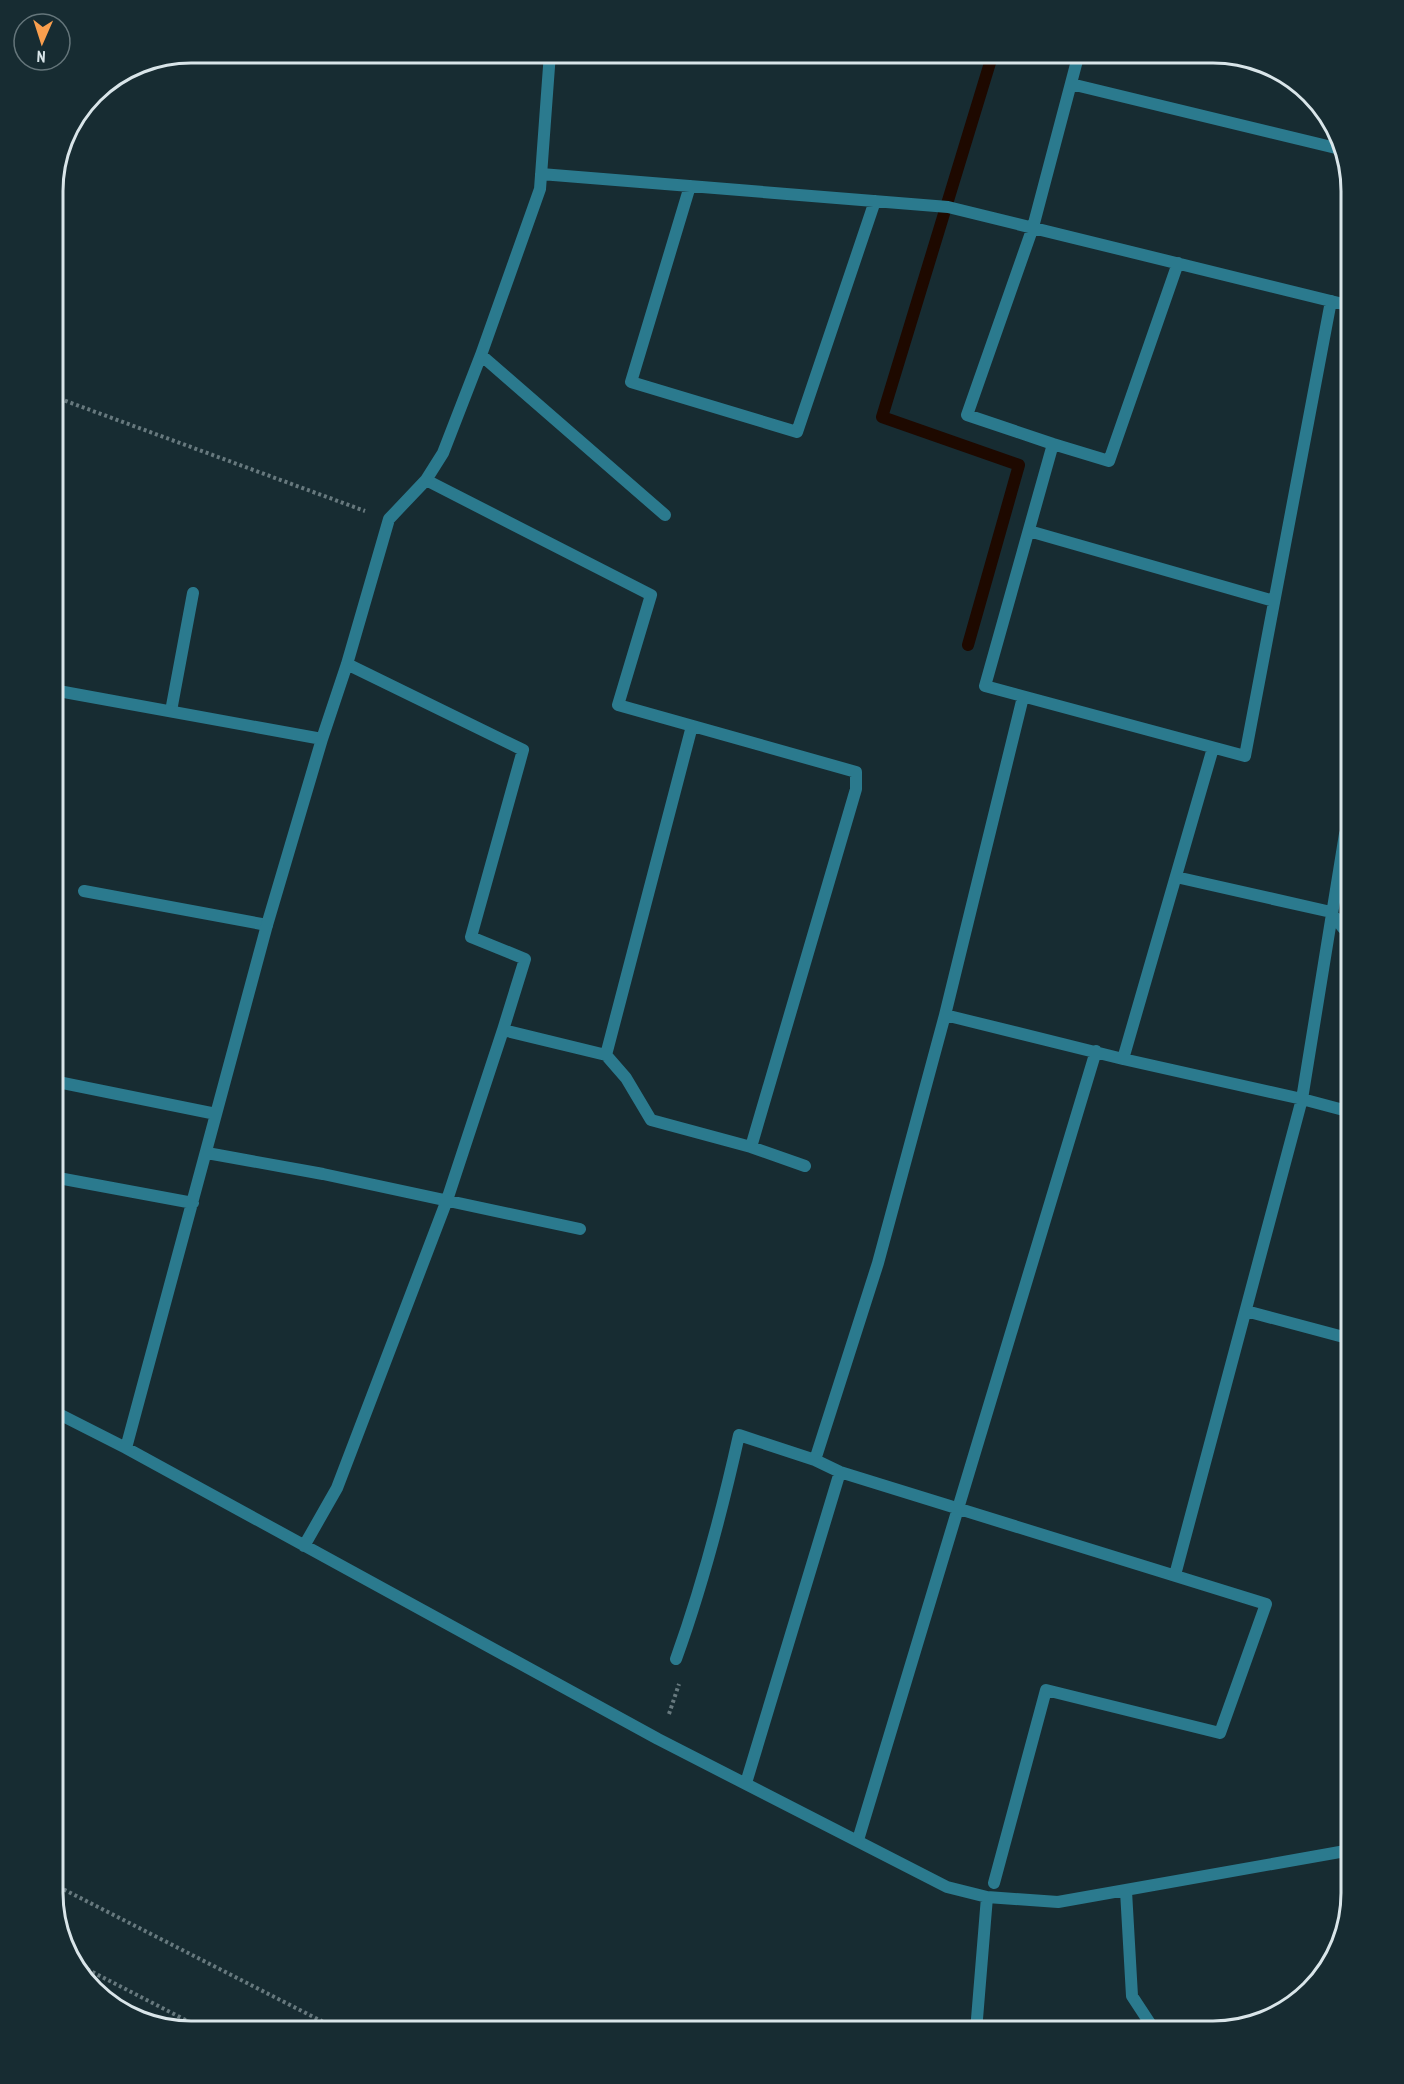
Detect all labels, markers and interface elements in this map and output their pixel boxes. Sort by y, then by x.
north arrow [12,12,72,72]
text: N [36,47,46,67]

